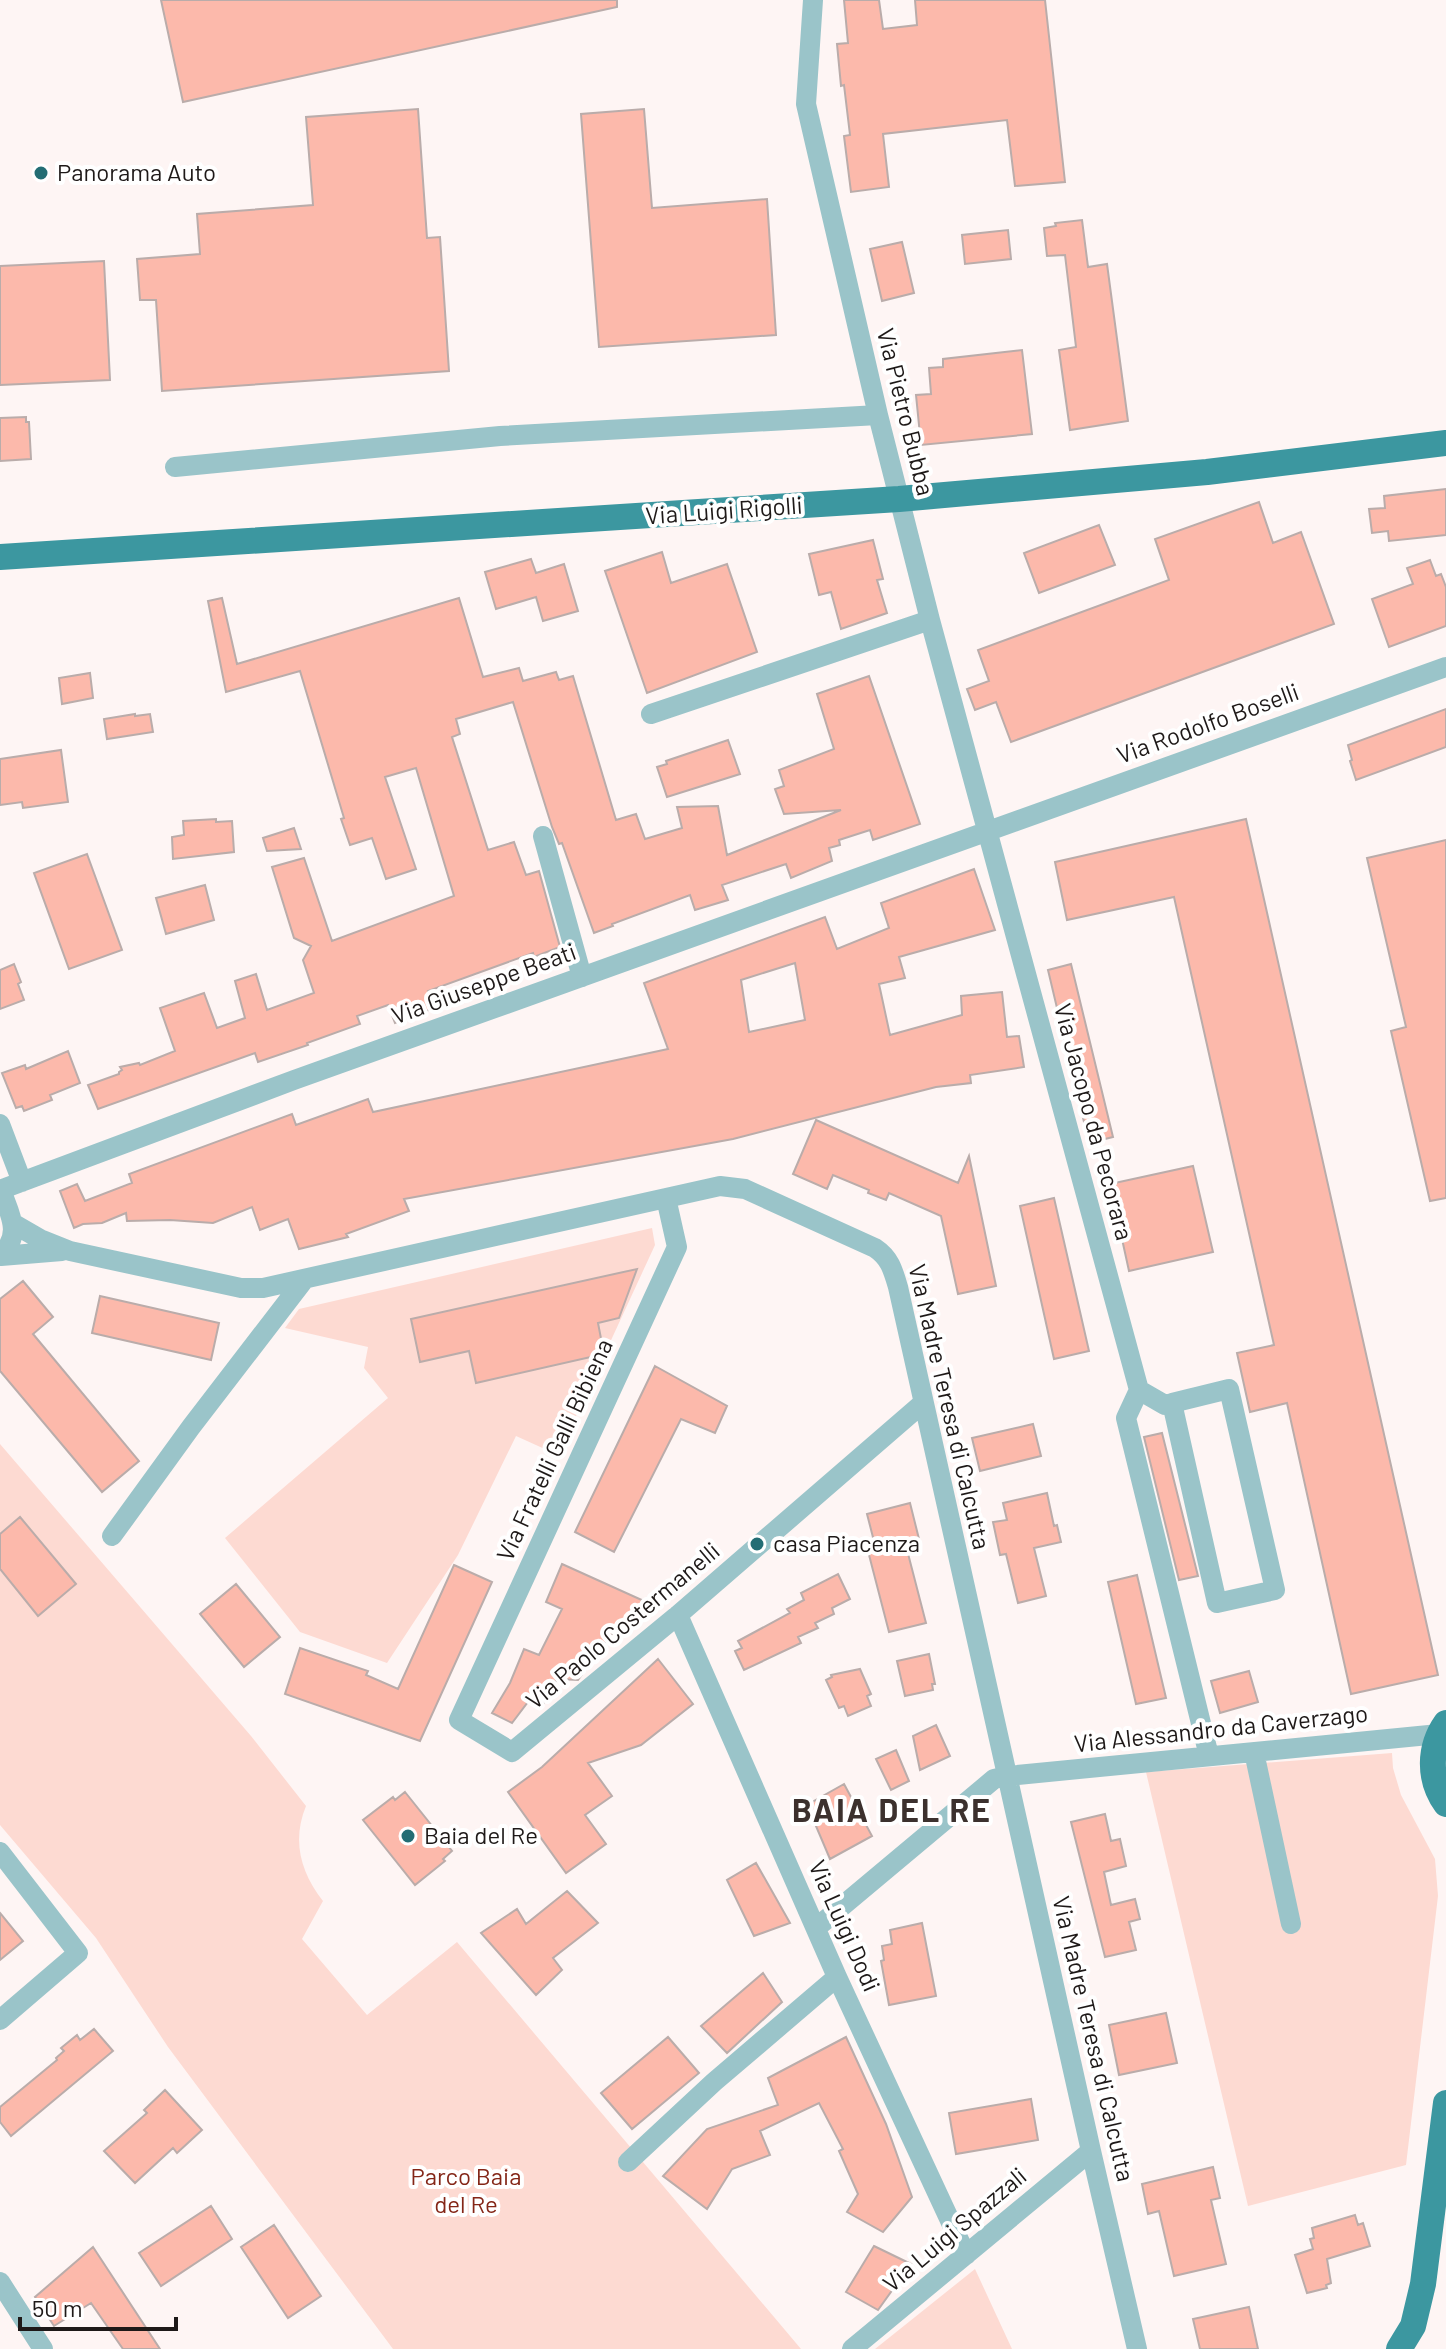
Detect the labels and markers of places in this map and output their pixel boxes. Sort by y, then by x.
place label: Panorama Auto [57,157,216,186]
marker: Panorama Auto [32,164,50,182]
place label: casa Piacenza [773,1528,920,1557]
marker: casa Piacenza [748,1535,766,1553]
place label: Baia del Re [424,1820,538,1849]
marker: Baia del Re [399,1827,417,1845]

